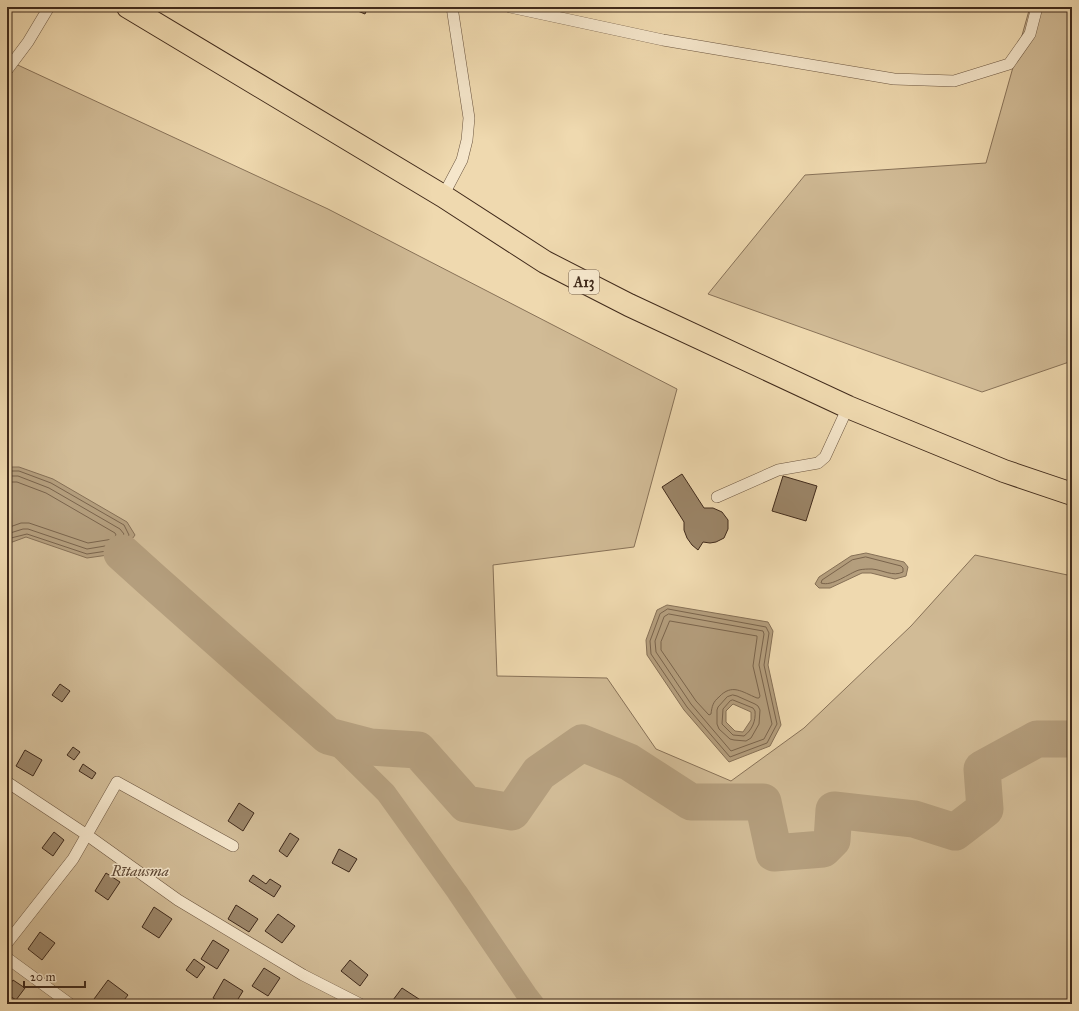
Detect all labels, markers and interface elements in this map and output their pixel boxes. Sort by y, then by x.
road number: A13 [569,270,599,294]
park label: Rītausma [110,862,169,880]
scale bar [24,963,85,989]
text: 20 m [30,970,56,984]

